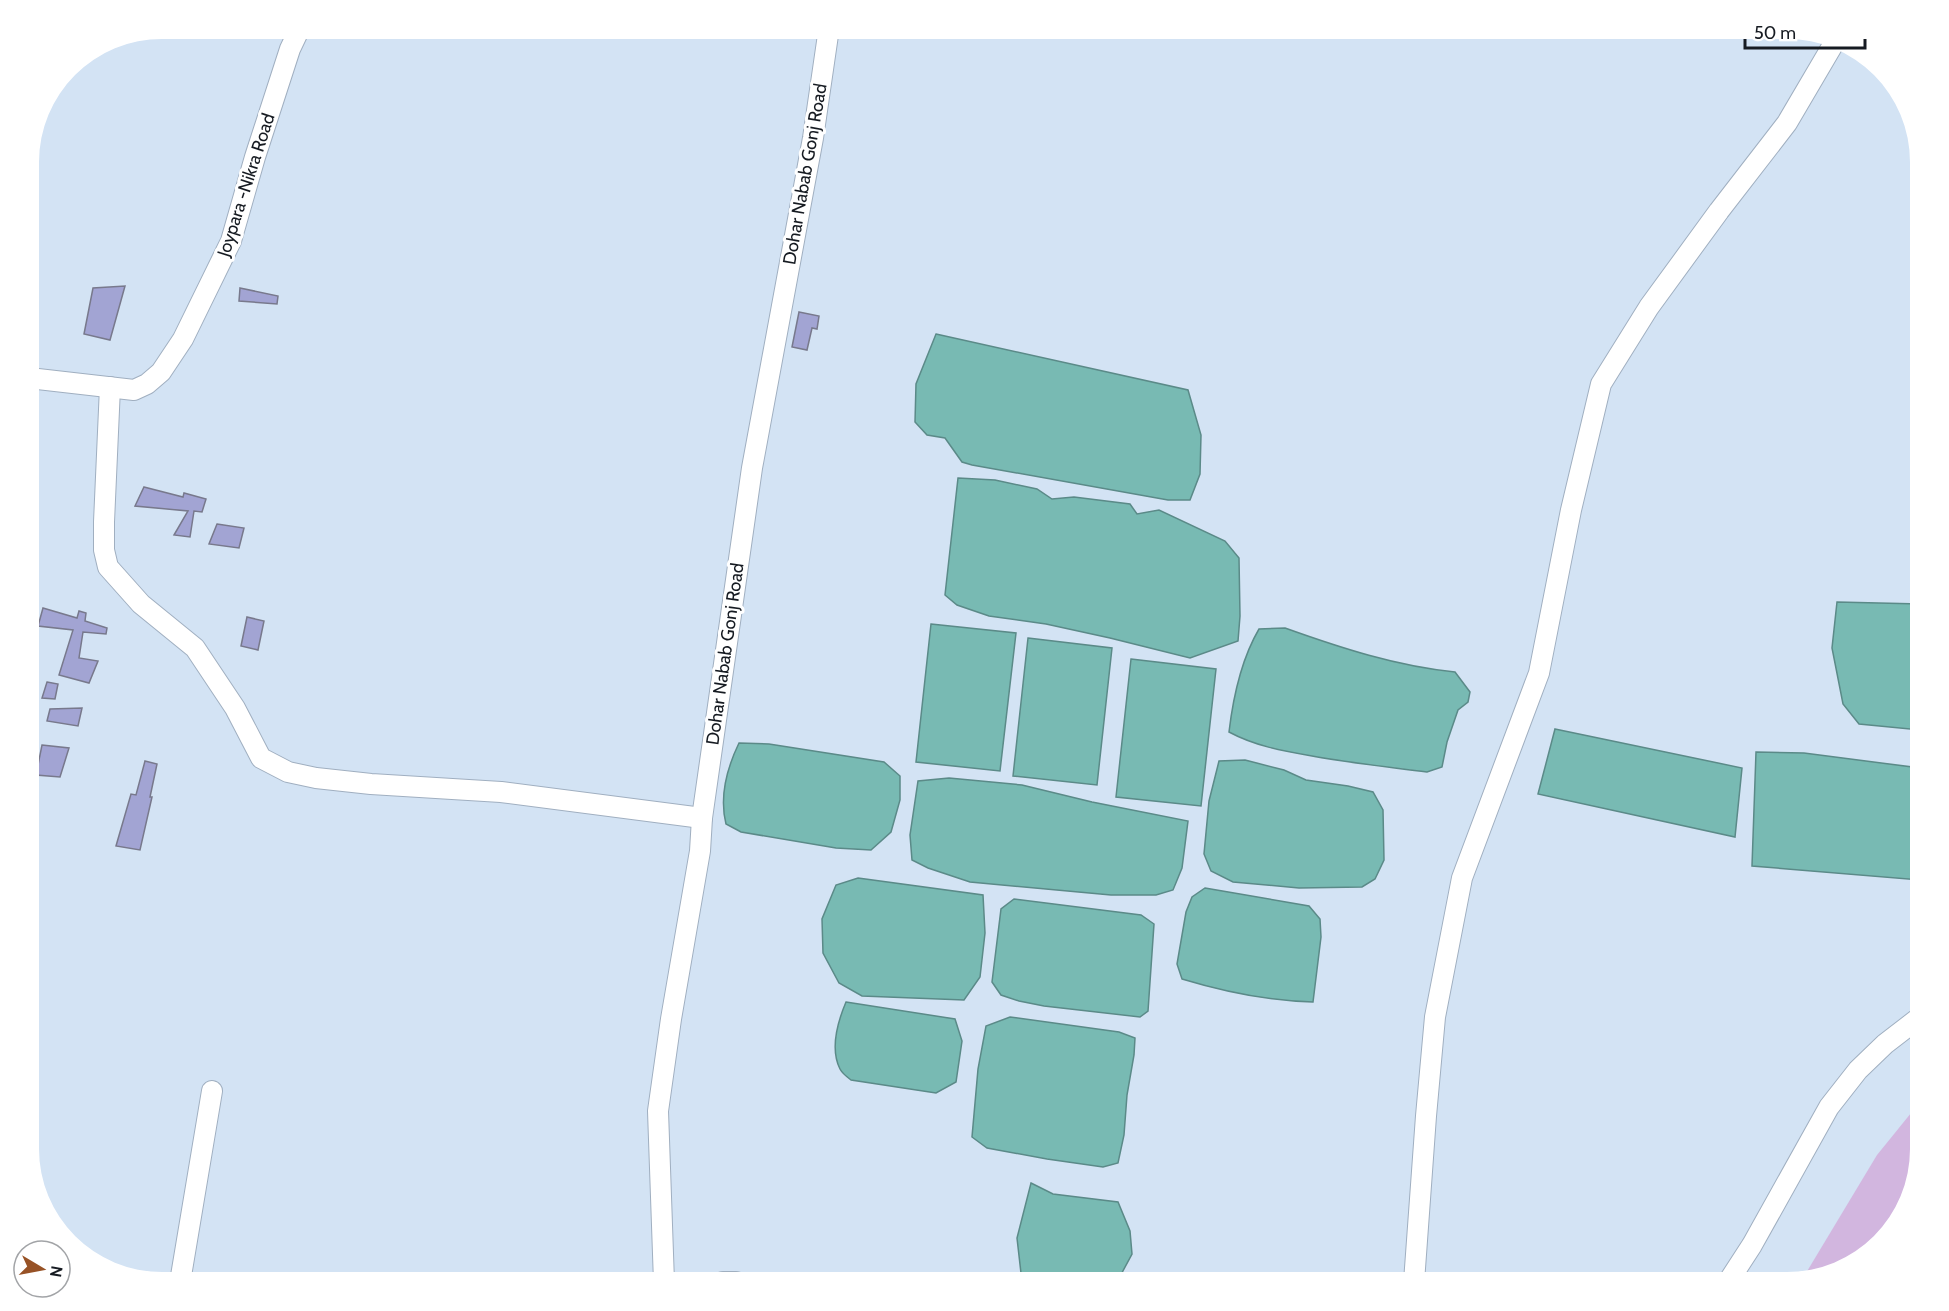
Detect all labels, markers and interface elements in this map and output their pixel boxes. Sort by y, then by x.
scale bar [1745,12,1865,50]
text: 50 m [1754,22,1796,44]
street label: Dohar Nabab Gonj Road [778,82,832,266]
street label: Joypara -Nikra Road [212,111,280,260]
street label: Dohar Nabab Gonj Road [701,562,749,746]
north arrow [12,1239,72,1299]
text: N [46,1264,67,1279]

